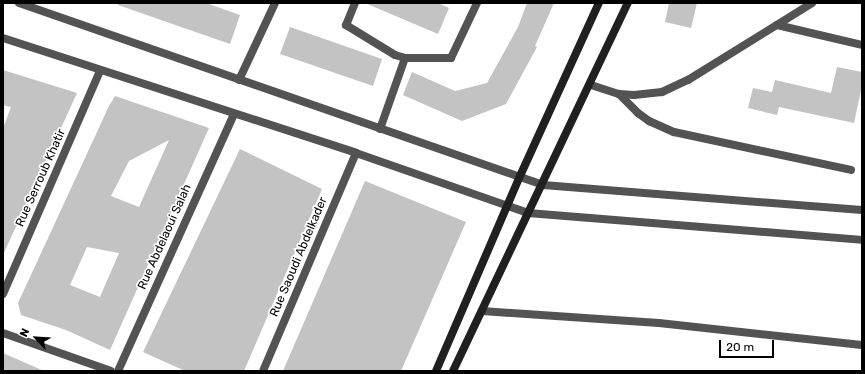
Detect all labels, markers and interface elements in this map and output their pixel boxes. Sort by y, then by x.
street label: Rue Serroub Khatir [13,127,69,229]
street label: Rue Abdelaoui Salah [135,182,195,292]
street label: Rue Saoudi Abdelkader [267,195,331,319]
north arrow [16,318,56,358]
text: N [17,326,32,339]
scale bar [721,332,776,358]
text: 20 m [726,340,754,354]

